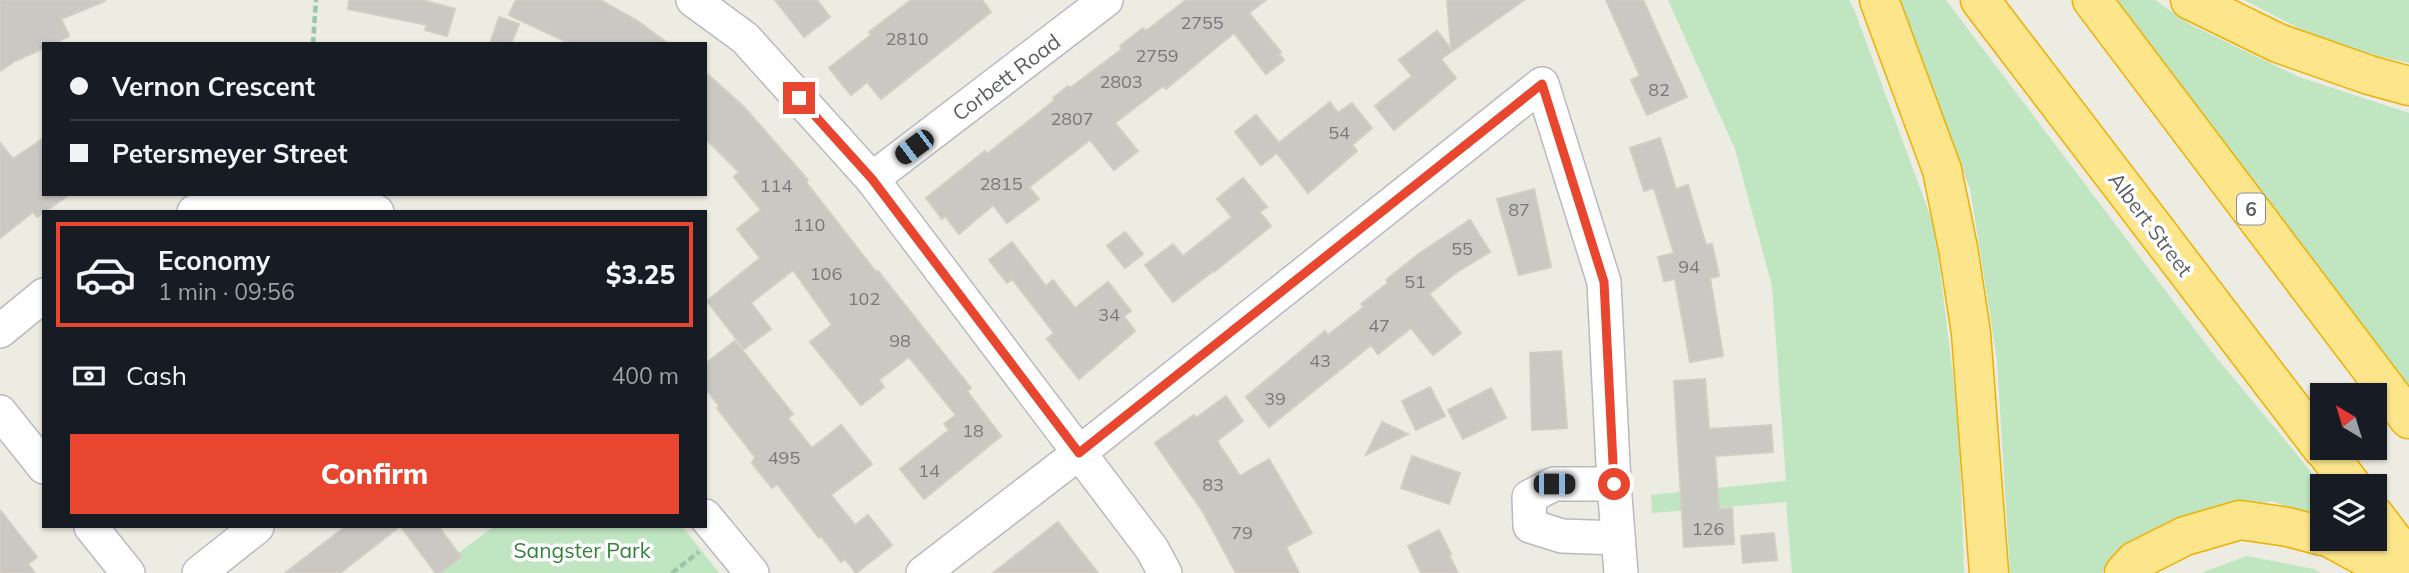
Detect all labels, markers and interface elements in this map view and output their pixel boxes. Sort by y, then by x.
house number: 2755 [1180,11,1224,34]
house number: 2810 [885,27,929,50]
street label: Corbett Road [947,28,1065,126]
house number: 2759 [1135,44,1179,67]
text: Vernon Crescent [112,70,315,103]
house number: 2803 [1099,70,1143,93]
house number: 82 [1648,78,1670,101]
route end [783,82,815,114]
house number: 2807 [1050,107,1094,130]
house number: 54 [1328,121,1350,144]
car [891,126,938,168]
text: Petersmeyer Street [112,137,348,170]
street label: Albert Street [2103,167,2199,281]
house number: 2815 [979,172,1023,195]
house number: 114 [760,174,792,197]
road number: 6 [2237,194,2265,224]
house number: 87 [1508,198,1530,221]
house number: 110 [793,213,825,236]
house number: 55 [1451,237,1473,260]
icon: car [74,243,137,306]
text: Economy [158,244,270,277]
house number: 94 [1678,255,1700,278]
text: $3.25 [606,258,675,291]
house number: 106 [810,262,842,285]
house number: 51 [1404,270,1426,293]
text: 1 min · 09:56 [158,277,295,306]
house number: 102 [848,287,880,310]
house number: 34 [1098,303,1120,326]
house number: 47 [1368,314,1390,337]
house number: 98 [889,329,911,352]
house number: 43 [1309,349,1331,372]
icon: cash [70,357,108,395]
text: Cash [126,359,187,392]
text: 400 m [611,361,679,390]
north arrow [2310,383,2387,460]
map controls [2310,383,2387,551]
house number: 39 [1264,387,1286,410]
house number: 18 [962,419,984,442]
button: Confirm [70,434,679,514]
house number: 495 [768,446,800,469]
house number: 14 [918,459,940,482]
route start [1598,468,1630,500]
house number: 83 [1202,473,1224,496]
car [1534,474,1576,495]
button: layers [2310,474,2387,551]
house number: 126 [1692,517,1724,540]
house number: 79 [1231,521,1253,544]
park label: Sangster Park [514,537,651,563]

